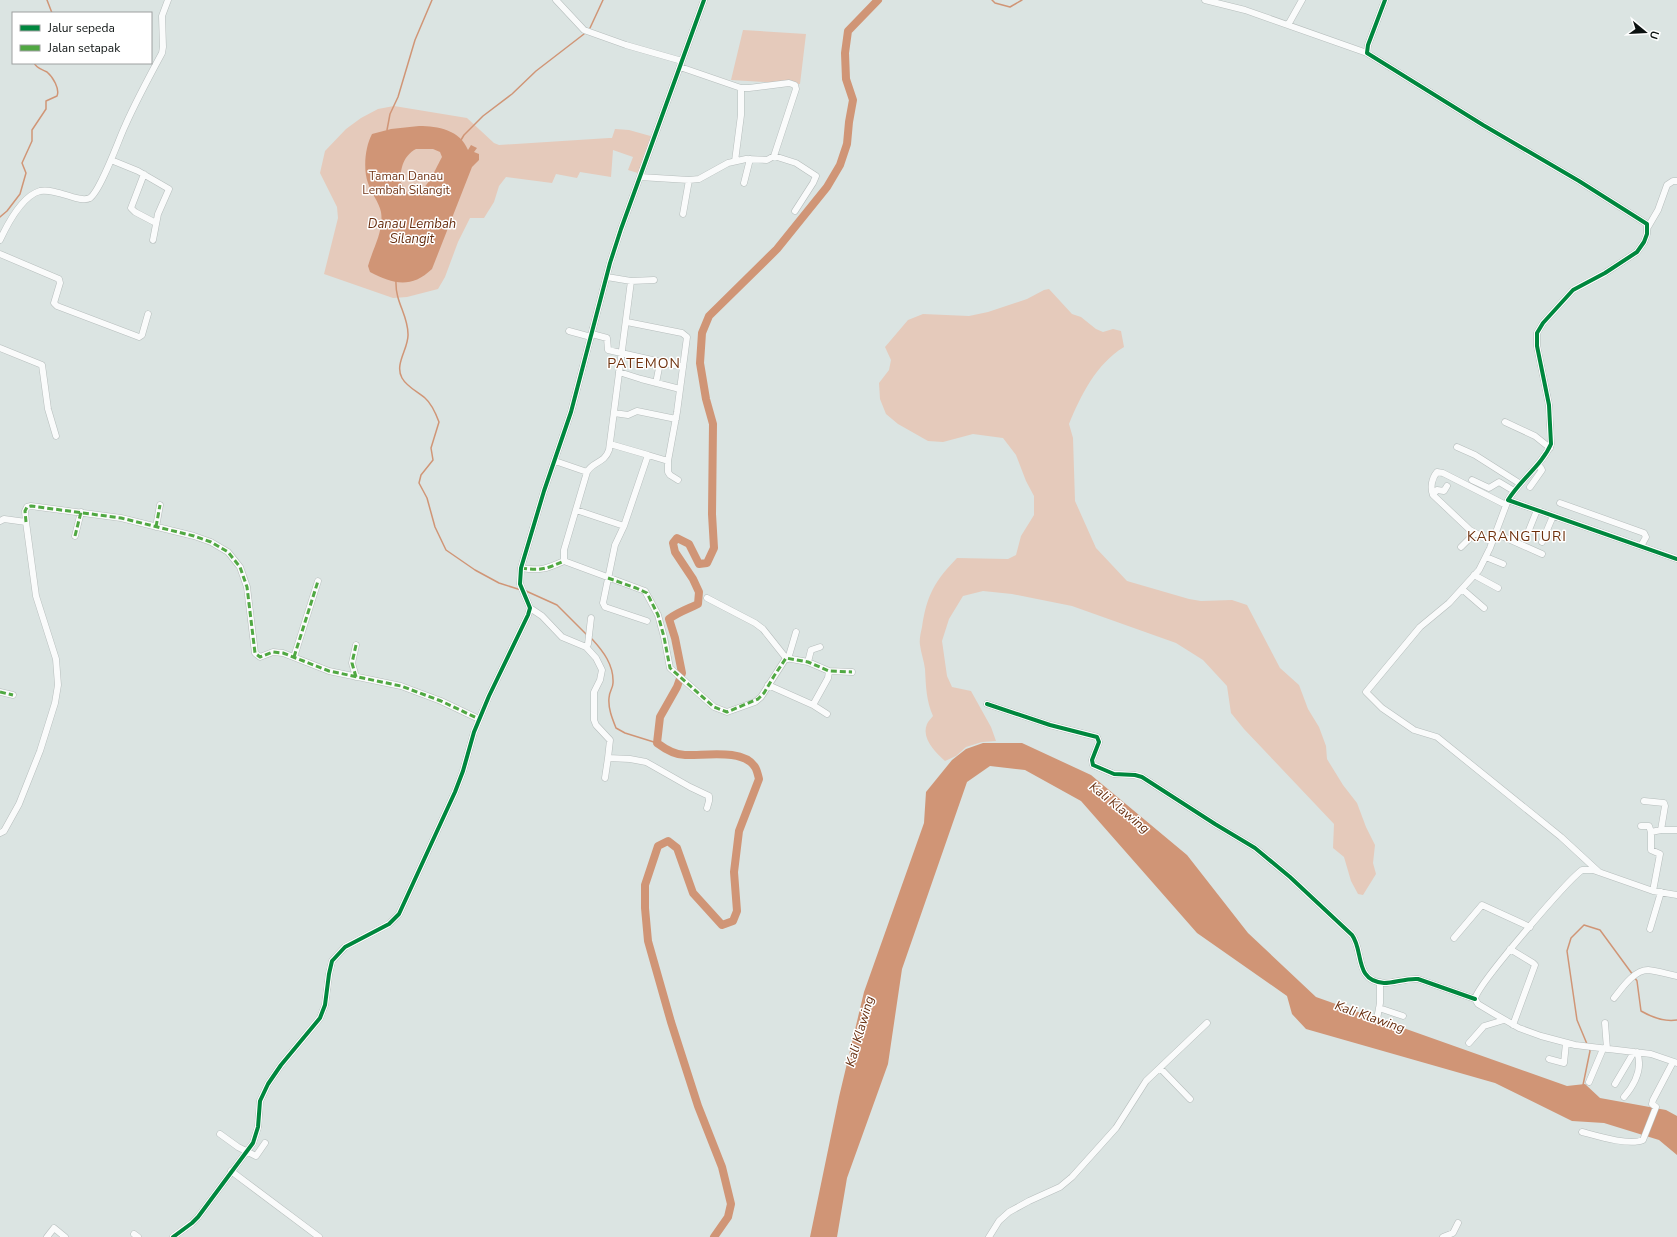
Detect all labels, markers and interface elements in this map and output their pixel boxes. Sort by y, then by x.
legend [12,12,152,64]
north arrow [1625,12,1665,52]
text: Jalur sepeda [47,20,115,36]
text: U [1646,29,1662,41]
text: Jalan setapak [47,40,121,56]
park label: Taman Danau Lembah Silangit [362,168,450,198]
water label: Danau Lembah Silangit [368,215,456,248]
district label: PATEMON [607,354,681,373]
district label: KARANGTURI [1467,527,1567,546]
water label: Kali Klawing [1085,778,1154,838]
water label: Kali Klawing [841,993,879,1069]
water label: Kali Klawing [1332,997,1407,1037]

